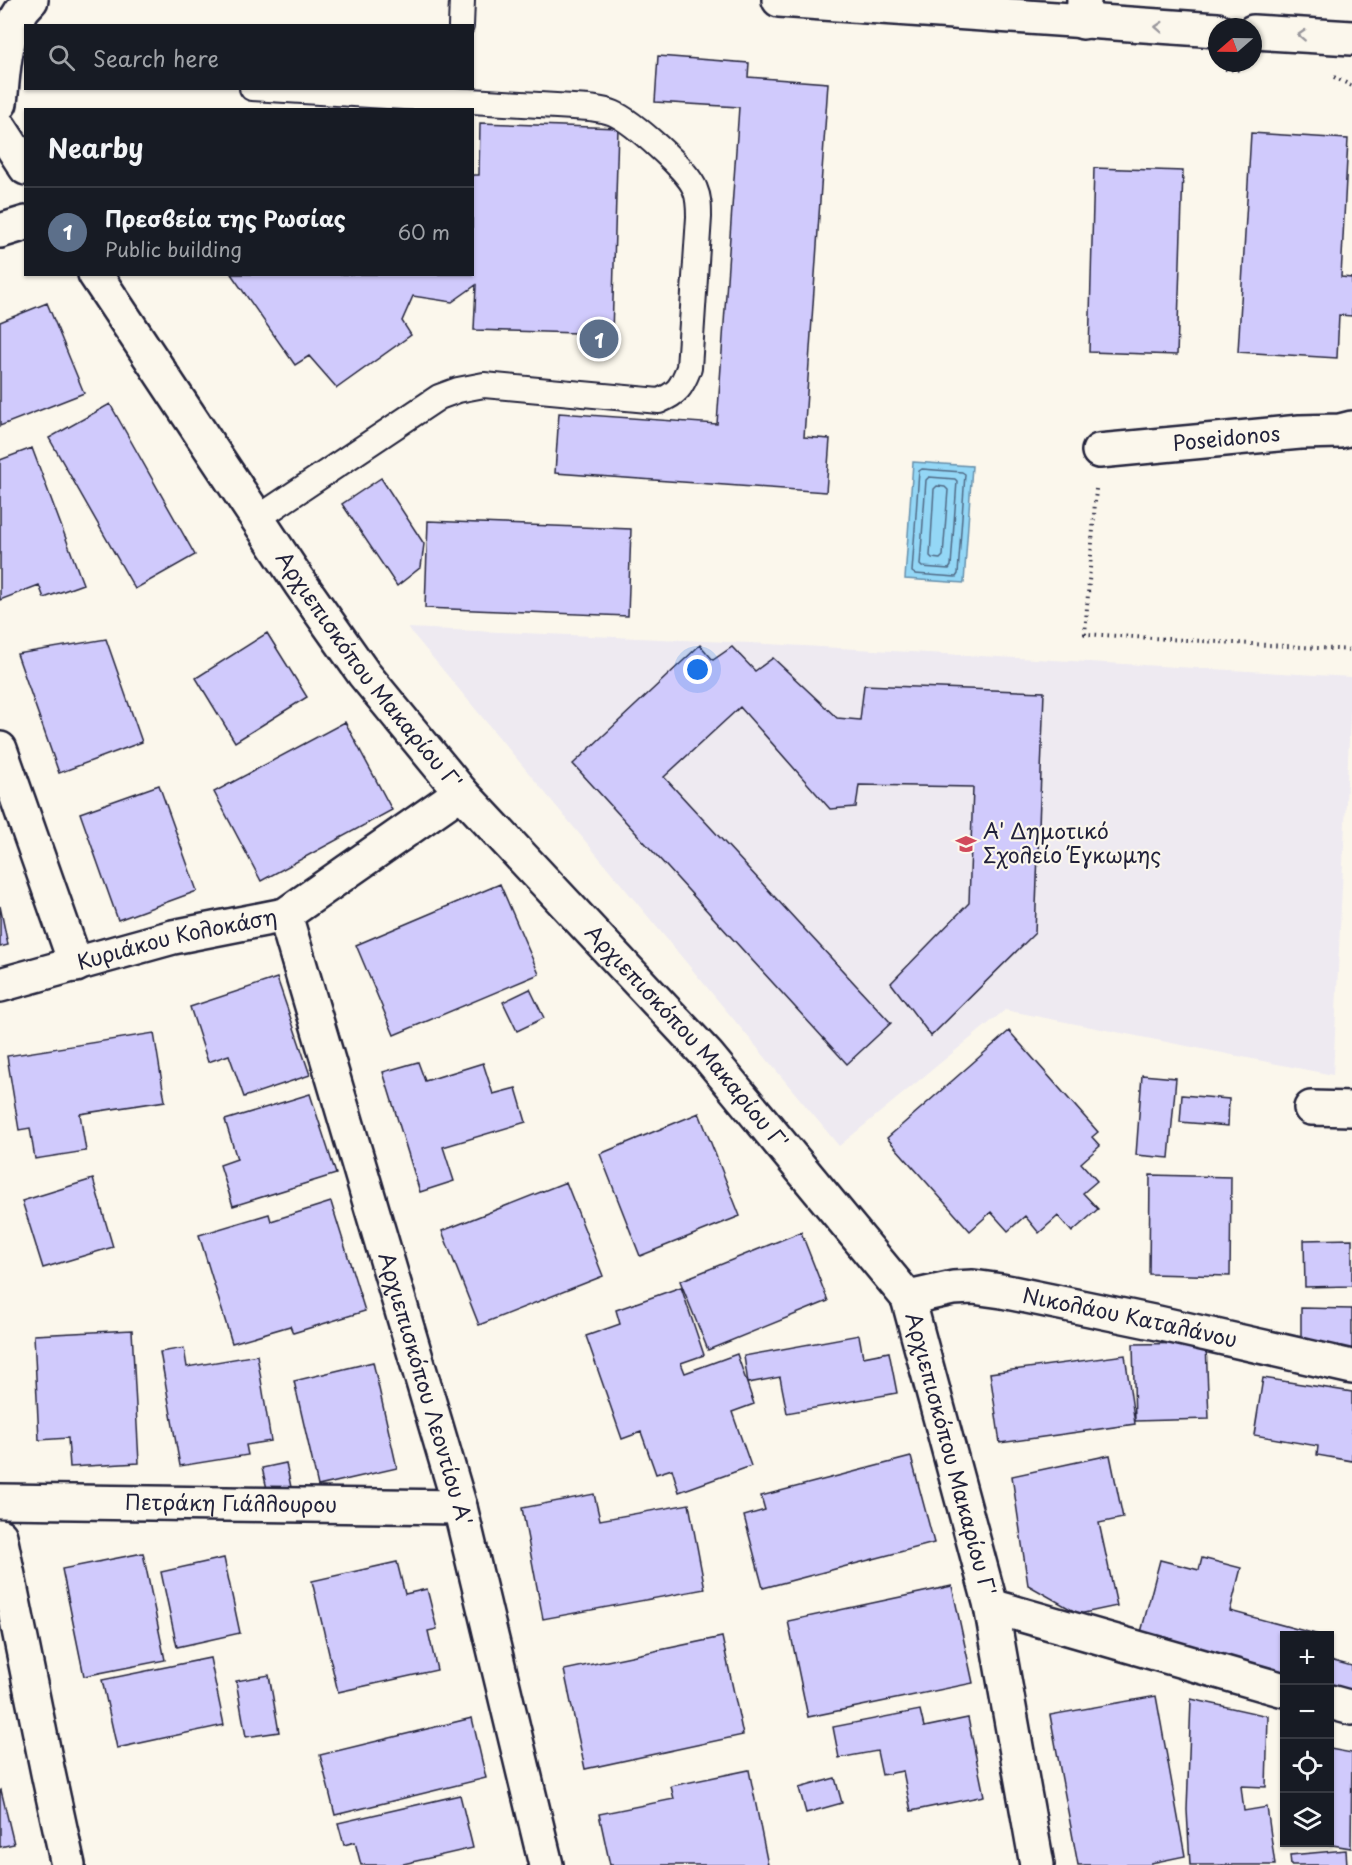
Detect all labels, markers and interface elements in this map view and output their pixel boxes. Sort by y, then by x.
north arrow [1208,18,1262,72]
one-way arrow [1154,20,1163,33]
search box [24,24,474,90]
one-way arrow [1298,29,1307,42]
icon: search [45,41,78,74]
text: Search here [93,41,219,74]
text: Nearby [48,128,143,167]
text: Πρεσβεία της Ρωσίας [105,201,346,234]
text: 1 [63,217,72,247]
text: 60 m [398,217,450,247]
text: Public building [105,234,242,264]
pin: 1 [580,316,618,362]
street label: Poseidonos [1171,416,1281,458]
street label: Αρχιεπισκόπου Μακαρίου Γ' [269,544,471,796]
your location [683,655,712,684]
place label: Α' Δημοτικό Σχολείο Έγκωμης [983,814,1161,870]
school or university icon: Α' Δημοτικό Σχολείο Έγκωμης [954,832,978,856]
street label: Κυριάκου Κολοκάση [73,899,279,977]
street label: Αρχιεπισκόπου Μακαρίου Γ' [579,916,797,1156]
street label: Αρχιεπισκόπου Λεοντίου Α' [371,1248,482,1528]
street label: Νικολάου Καταλάνου [1020,1278,1241,1354]
street label: Αρχιεπισκόπου Μακαρίου Γ' [899,1308,1005,1599]
street label: Πετράκη Γιάλλουρου [125,1485,337,1519]
map controls [1280,1631,1334,1847]
button: + [1280,1631,1334,1685]
button: − [1280,1685,1334,1739]
button: locate [1280,1739,1334,1793]
button: layers [1280,1793,1334,1847]

